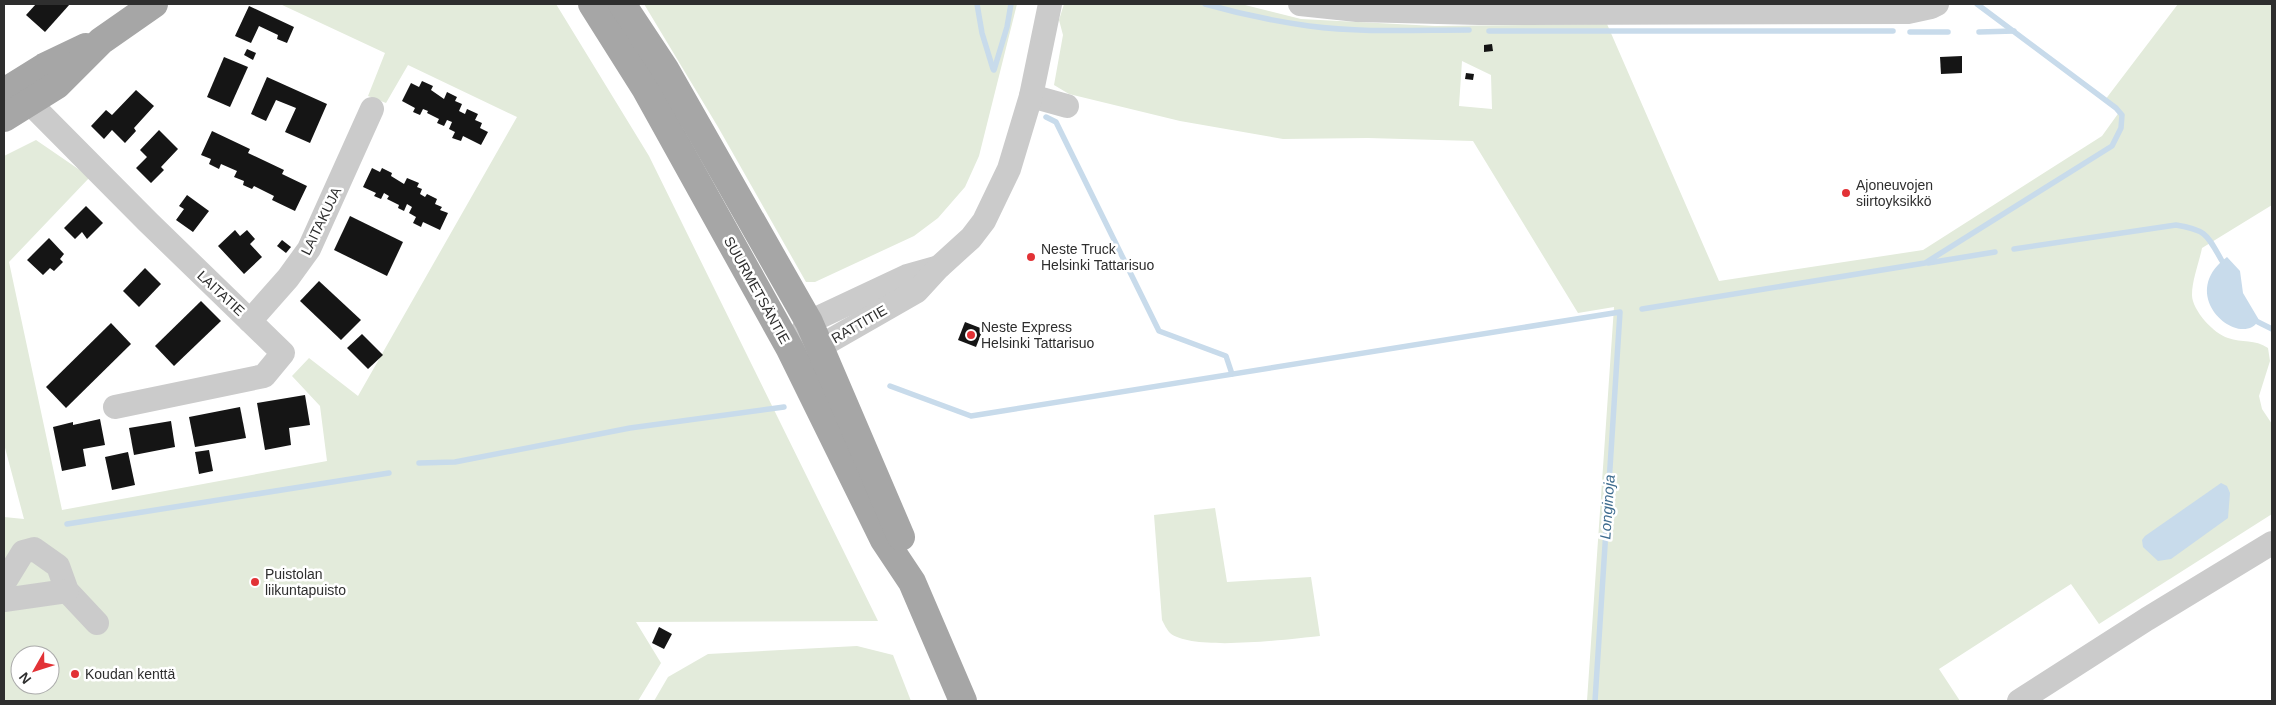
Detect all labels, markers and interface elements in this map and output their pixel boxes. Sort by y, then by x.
place label: Ajoneuvojen siirtoyksikkö [1856,177,1933,209]
street label: LAITAKUJA [298,184,345,258]
marker: Ajoneuvojen siirtoyksikkö [1840,187,1852,199]
street label: SUURMETSÄNTIE [721,234,793,346]
place label: Neste Truck Helsinki Tattarisuo [1041,241,1155,273]
marker: Neste Truck Helsinki Tattarisuo [1025,251,1037,263]
street label: LAITATIE [194,267,248,319]
street label: RATTITIE [829,302,889,346]
place label: Neste Express Helsinki Tattarisuo [981,319,1095,351]
marker: Neste Express Helsinki Tattarisuo [965,329,977,341]
water label: Longinoja [1596,474,1618,540]
place label: Puistolan liikuntapuisto [265,566,346,598]
marker: Puistolan liikuntapuisto [249,576,261,588]
north arrow [10,645,60,695]
place label: Koudan kenttä [85,666,176,682]
marker: Koudan kenttä [69,668,81,680]
text: N [15,669,34,687]

